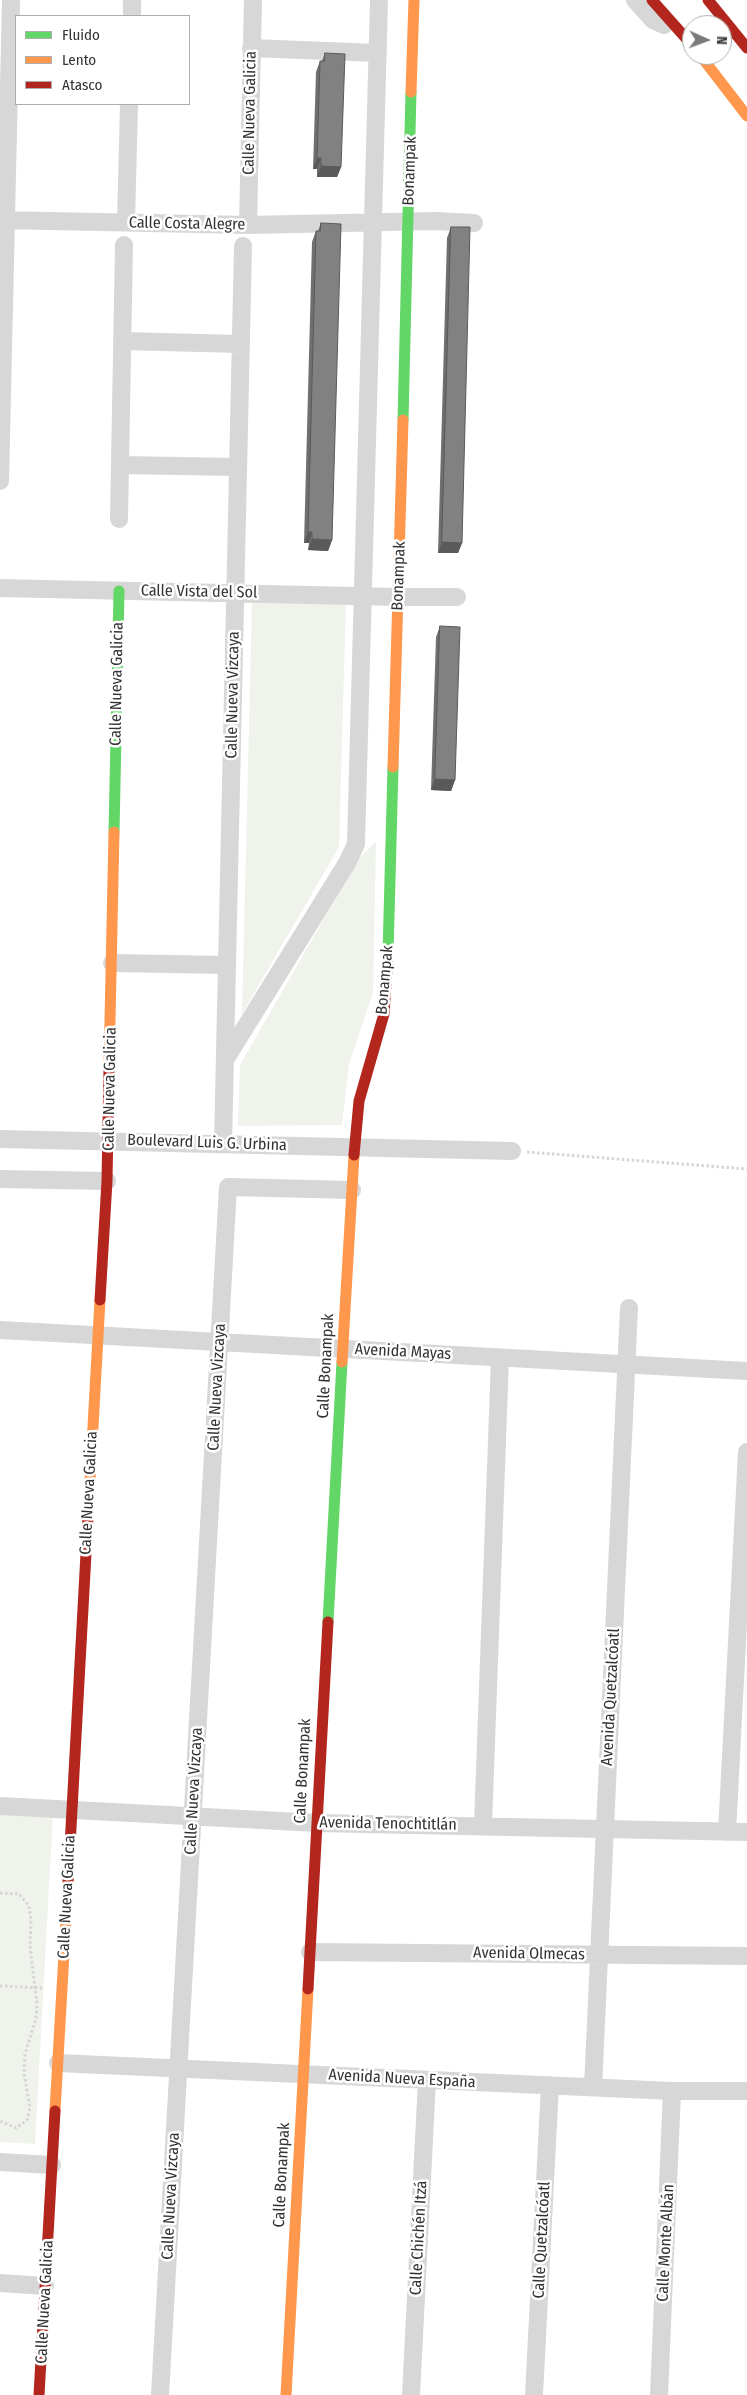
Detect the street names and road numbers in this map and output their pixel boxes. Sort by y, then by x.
street label: Calle Nueva Galicia [239,51,261,175]
street label: Bonampak [399,136,421,206]
street label: Calle Costa Alegre [129,213,245,235]
street label: Bonampak [388,541,410,611]
street label: Calle Vista del Sol [141,581,257,603]
street label: Calle Nueva Galicia [106,622,128,746]
street label: Calle Nueva Vizcaya [222,631,244,759]
street label: Bonampak [372,945,398,1015]
street label: Calle Nueva Galicia [99,1027,121,1151]
street label: Boulevard Luis G. Urbina [127,1131,287,1155]
street label: Calle Bonampak [314,1313,338,1419]
street label: Calle Nueva Vizcaya [204,1323,230,1451]
street label: Avenida Mayas [354,1340,452,1364]
street label: Calle Nueva Galicia [76,1431,102,1555]
street label: Avenida Quetzalcóatl [598,1628,624,1766]
street label: Calle Bonampak [291,1718,315,1824]
street label: Calle Nueva Vizcaya [181,1727,207,1855]
street label: Avenida Tenochtitlán [319,1813,457,1835]
street label: Calle Nueva Galicia [54,1835,80,1959]
street label: Avenida Olmecas [473,1943,585,1965]
street label: Avenida Nueva España [328,2066,476,2092]
street label: Calle Bonampak [270,2122,294,2228]
street label: Calle Nueva Vizcaya [158,2132,184,2260]
street label: Calle Chichén Itzá [406,2180,432,2296]
street label: Calle Quetzalcóatl [529,2181,555,2299]
street label: Calle Monte Albán [653,2184,679,2302]
street label: Calle Nueva Galicia [32,2240,58,2364]

